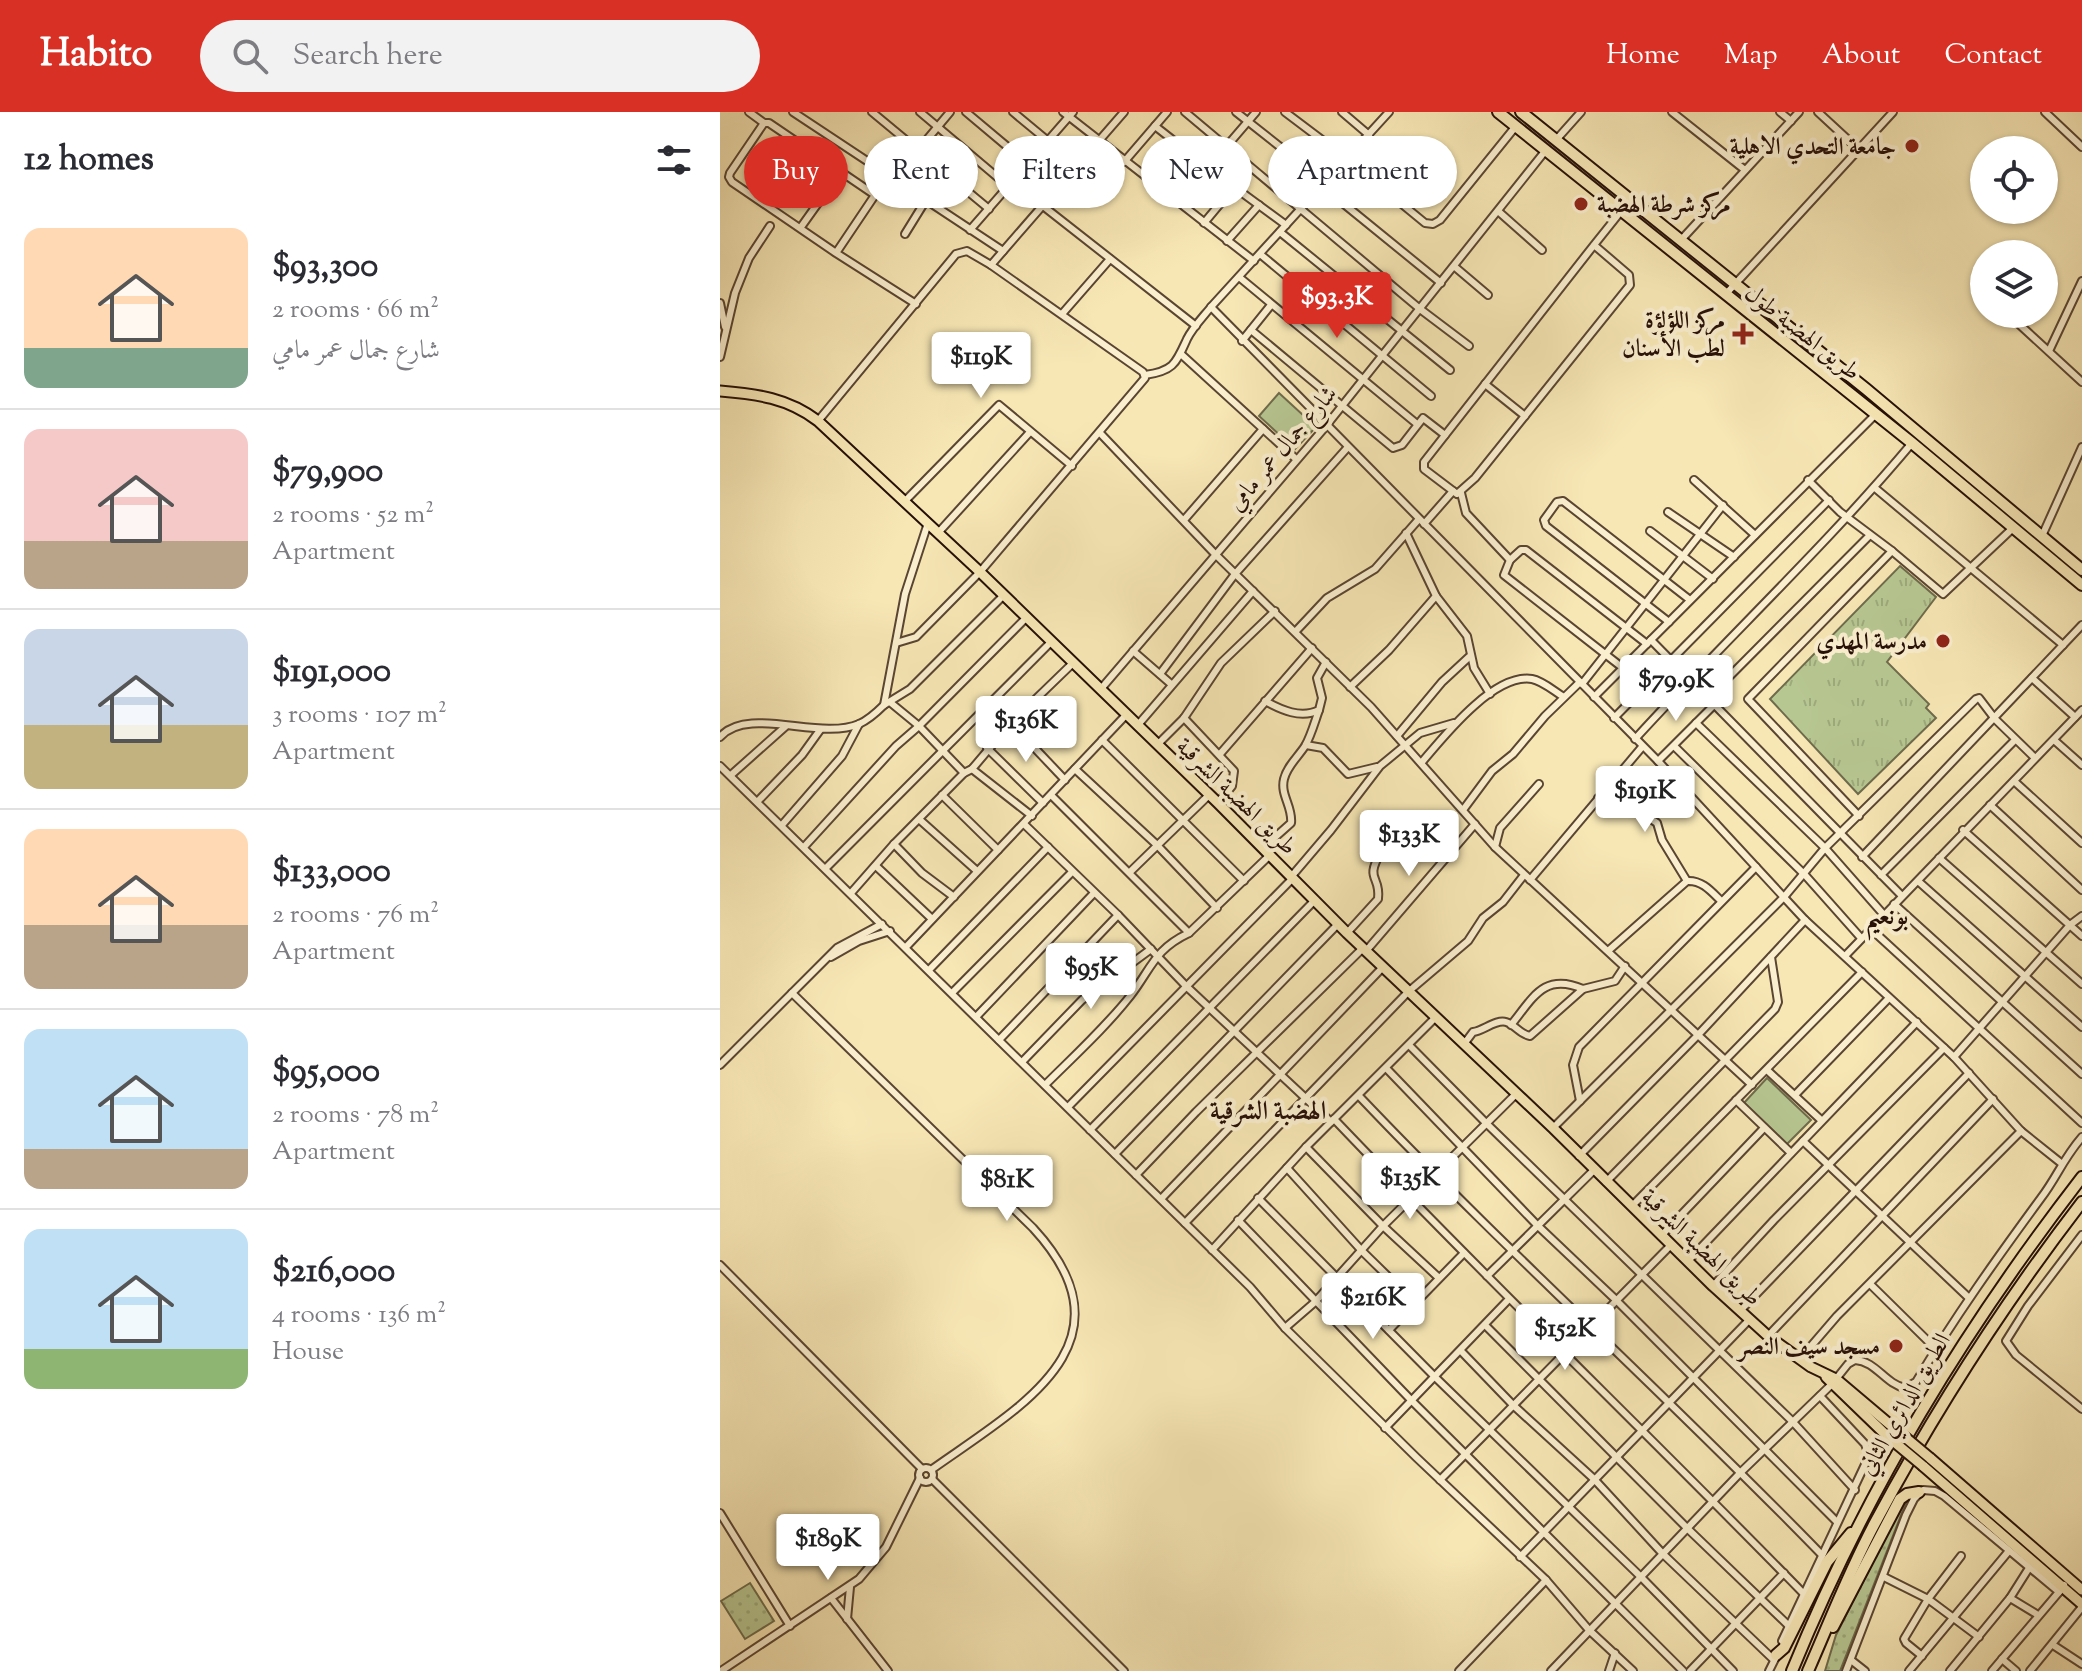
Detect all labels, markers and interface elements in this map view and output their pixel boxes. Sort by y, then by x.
search box [200,20,760,92]
text: Habito [40,29,152,83]
icon: search [228,34,272,78]
text: Search here [292,35,443,78]
text: Home [1606,36,1680,76]
text: Map [1724,36,1778,76]
text: About [1822,36,1900,76]
text: Contact [1944,36,2042,76]
place label: جامعة التحدي الاهلية [1730,131,1896,165]
text: 12 homes [24,136,154,185]
chip: Buy [744,136,848,208]
chip: Rent [864,136,978,208]
chip: Filters [994,136,1125,208]
chip: New [1141,136,1252,208]
chip: Apartment [1268,136,1457,208]
map controls [1970,136,2058,328]
button: locate [1970,136,2058,224]
marker: جامعة التحدي الاهلية [1903,137,1921,155]
icon: filters [652,138,696,182]
place label: مركز شرطة الهضبة [1597,189,1731,223]
marker: مركز شرطة الهضبة [1572,195,1590,213]
button: layers [1970,240,2058,328]
text: $93,300 [272,243,378,292]
icon: home [88,260,184,356]
pin: $93.3K [1272,272,1402,340]
street label: طريق الهضبة طول [1736,277,1867,390]
text: $93.3K [1301,279,1373,316]
text: 2 rooms · 66 m² [272,292,439,329]
place label: مركز اللؤلؤة لطب الأسنان [1622,305,1725,367]
marker: مركز اللؤلؤة لطب الأسنان [1732,323,1754,345]
pin: $119K [925,332,1037,400]
text: شارع جمال عمر مامي [272,333,440,370]
text: $119K [950,339,1012,376]
street label: شارع جمال عمر مامي [1221,379,1347,520]
text: $79,900 [272,448,383,497]
icon: home [88,461,184,557]
text: 2 rooms · 52 m² [272,497,434,534]
text: Apartment [272,534,395,571]
place label: مدرسة المهدي [1816,626,1927,660]
marker: مدرسة المهدي [1934,632,1952,650]
text: $191,000 [272,648,391,697]
pin: $79.9K [1611,655,1741,723]
icon: home [88,661,184,757]
text: $79.9K [1638,662,1714,699]
pin: $136K [970,696,1082,764]
text: 3 rooms · 107 m² [272,697,447,734]
text: $136K [994,703,1058,740]
street label: طريق الهضبة الشرقية [1167,731,1304,864]
text: Apartment [272,734,395,771]
pin: $191K [1589,766,1701,834]
text: $191K [1614,773,1676,810]
pin: $133K [1353,810,1465,878]
text: $133K [1378,817,1440,854]
text: $133,000 [272,848,391,897]
icon: home [88,861,184,957]
text: 2 rooms · 76 m² [272,897,439,934]
district label: بونعيم [1866,899,1909,941]
text: Apartment [272,934,395,971]
pin: $95K [1044,943,1138,1011]
text: $95K [1064,950,1118,987]
text: $95,000 [272,1048,380,1097]
icon: home [88,1061,184,1157]
district label: الهضبة الشرقية [1210,1094,1326,1131]
text: 2 rooms · 78 m² [272,1097,439,1134]
text: Apartment [272,1134,395,1171]
pin: $135K [1354,1153,1466,1221]
pin: $81K [960,1155,1054,1223]
text: $135K [1380,1160,1440,1197]
text: $81K [980,1162,1034,1199]
street label: طريق الهضبة الشرقية [1632,1182,1769,1315]
text: $216,000 [272,1248,395,1297]
icon: home [88,1261,184,1357]
pin: $216K [1317,1273,1429,1341]
text: $216K [1340,1280,1406,1317]
text: 4 rooms · 136 m² [272,1297,446,1334]
pin: $152K [1509,1304,1621,1372]
text: $152K [1534,1311,1596,1348]
street label: الطريق الدائري الثاني [1851,1327,1960,1483]
place label: مسجد سيف النصر [1735,1331,1880,1365]
text: House [272,1334,344,1371]
marker: مسجد سيف النصر [1887,1337,1905,1355]
pin: $189K [772,1514,884,1582]
text: $189K [794,1521,862,1558]

